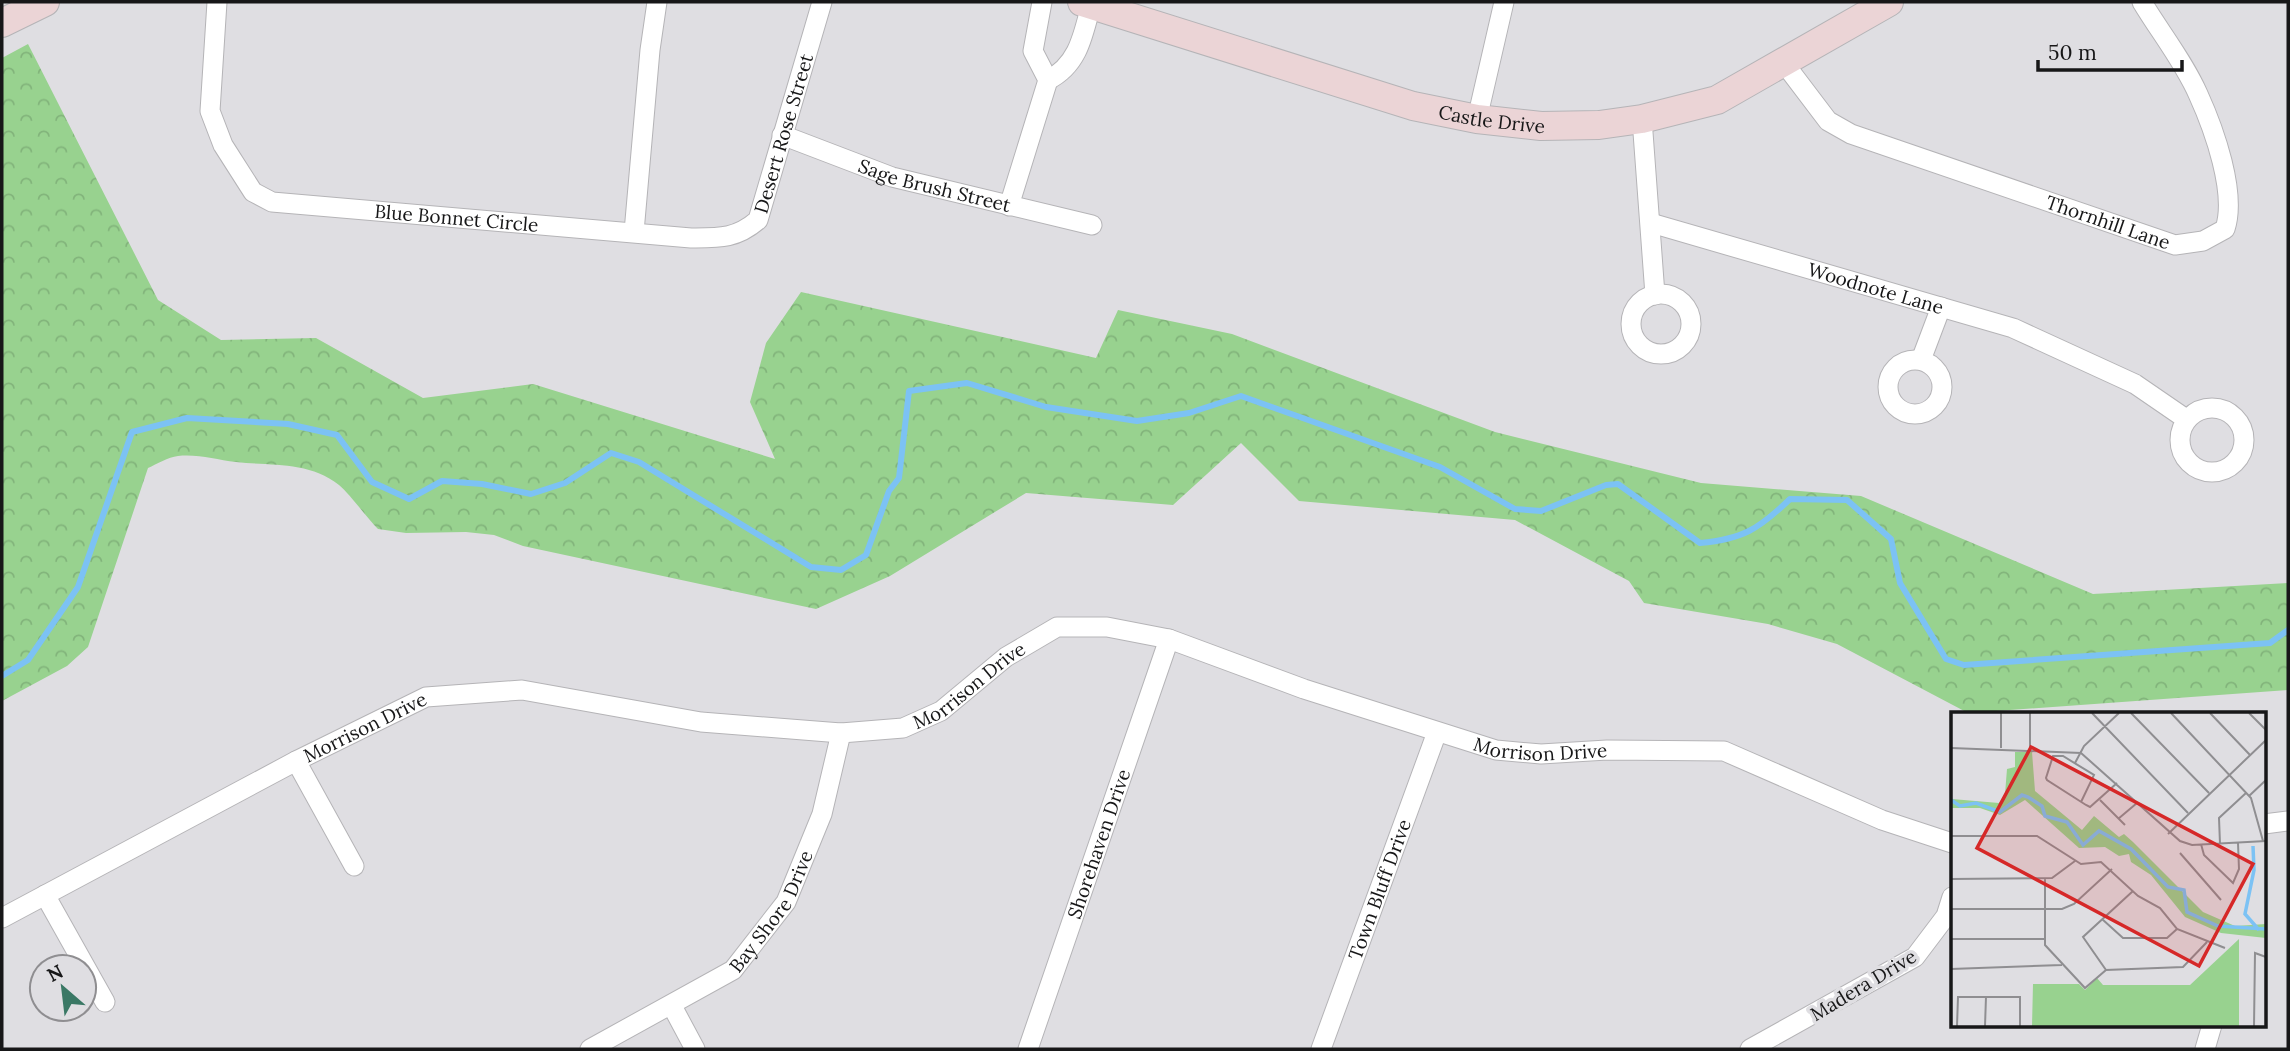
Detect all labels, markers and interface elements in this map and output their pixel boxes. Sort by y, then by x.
scale bar [2038,28,2182,72]
text: 50 m [2048,39,2097,66]
street label: Desert Rose Street [749,50,818,216]
street label: Castle Drive [1436,99,1546,138]
street label: Sage Brush Street [855,153,1014,217]
street label: Thornhill Lane [2043,190,2173,254]
street label: Blue Bonnet Circle [374,199,539,237]
street label: Woodnote Lane [1805,257,1946,319]
street label: Morrison Drive [909,636,1029,734]
street label: Morrison Drive [299,687,430,768]
inset map [1951,712,2266,1026]
street label: Morrison Drive [1471,732,1608,766]
street label: Shorehaven Drive [1062,766,1135,922]
street label: Town Bluff Drive [1343,816,1416,963]
street label: Bay Shore Drive [724,847,818,977]
street label: Madera Drive [1806,944,1920,1026]
north arrow [28,953,98,1023]
text: N [43,959,67,987]

